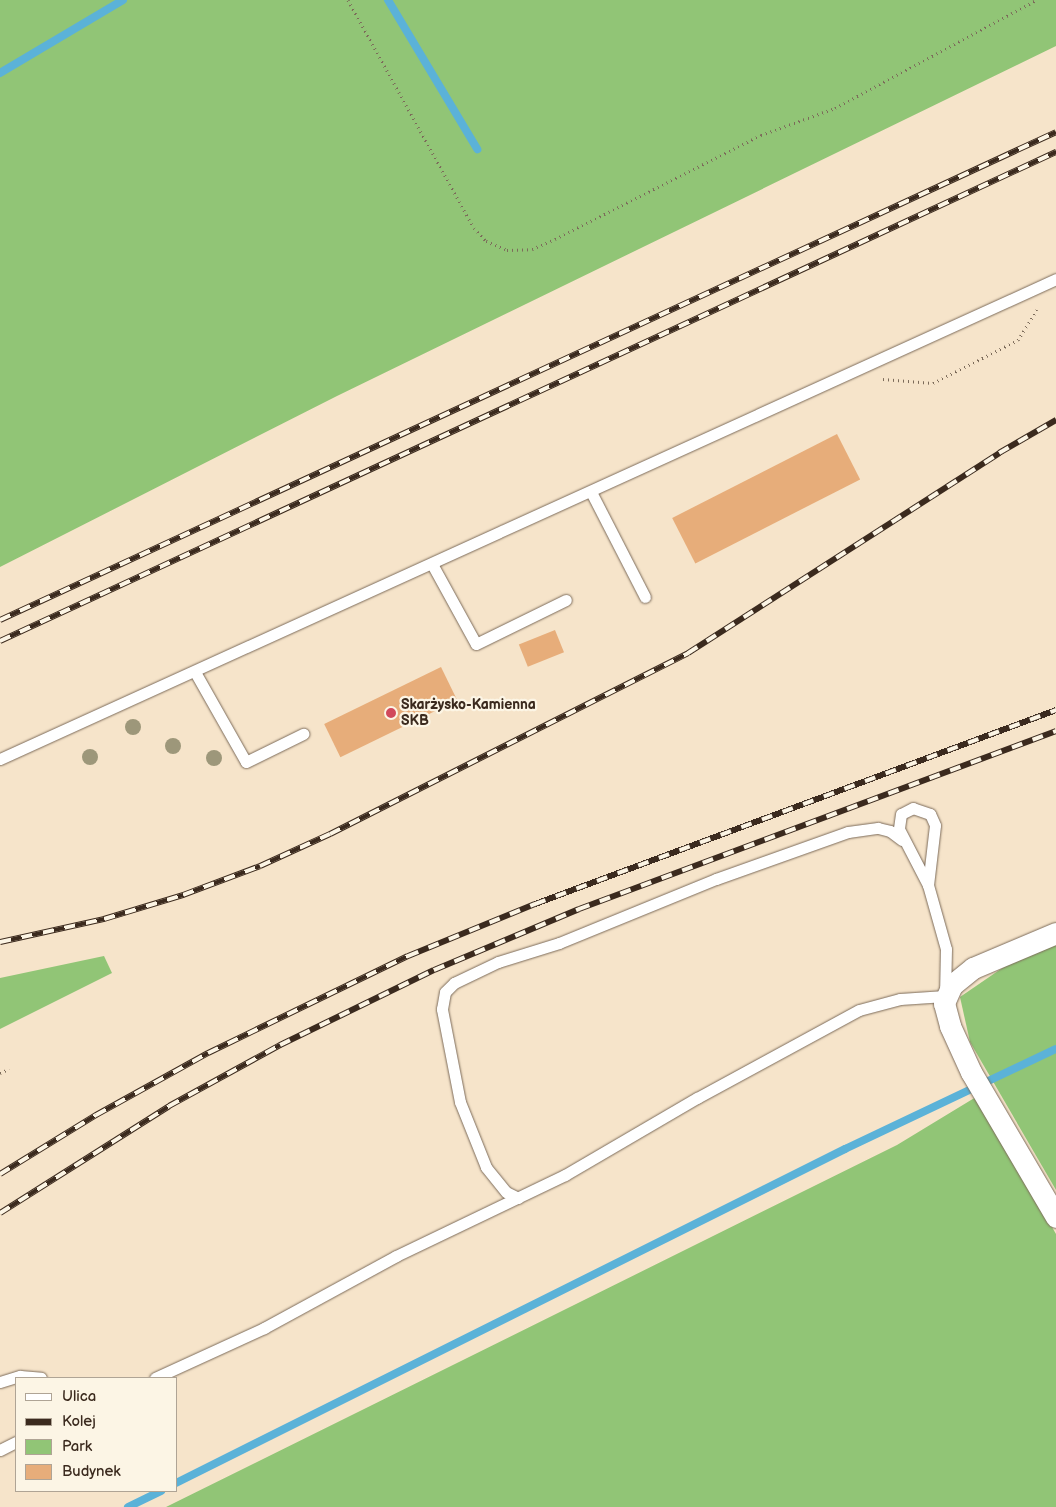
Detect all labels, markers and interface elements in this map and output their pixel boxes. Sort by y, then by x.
place label: Skarżysko-Kamienna SKB [401,697,536,730]
marker: Skarżysko-Kamienna SKB [385,707,397,719]
legend [15,1377,178,1492]
text: Ulica [62,1387,96,1406]
text: Kolej [62,1412,96,1431]
text: Park [62,1437,92,1456]
text: Budynek [62,1462,121,1481]

